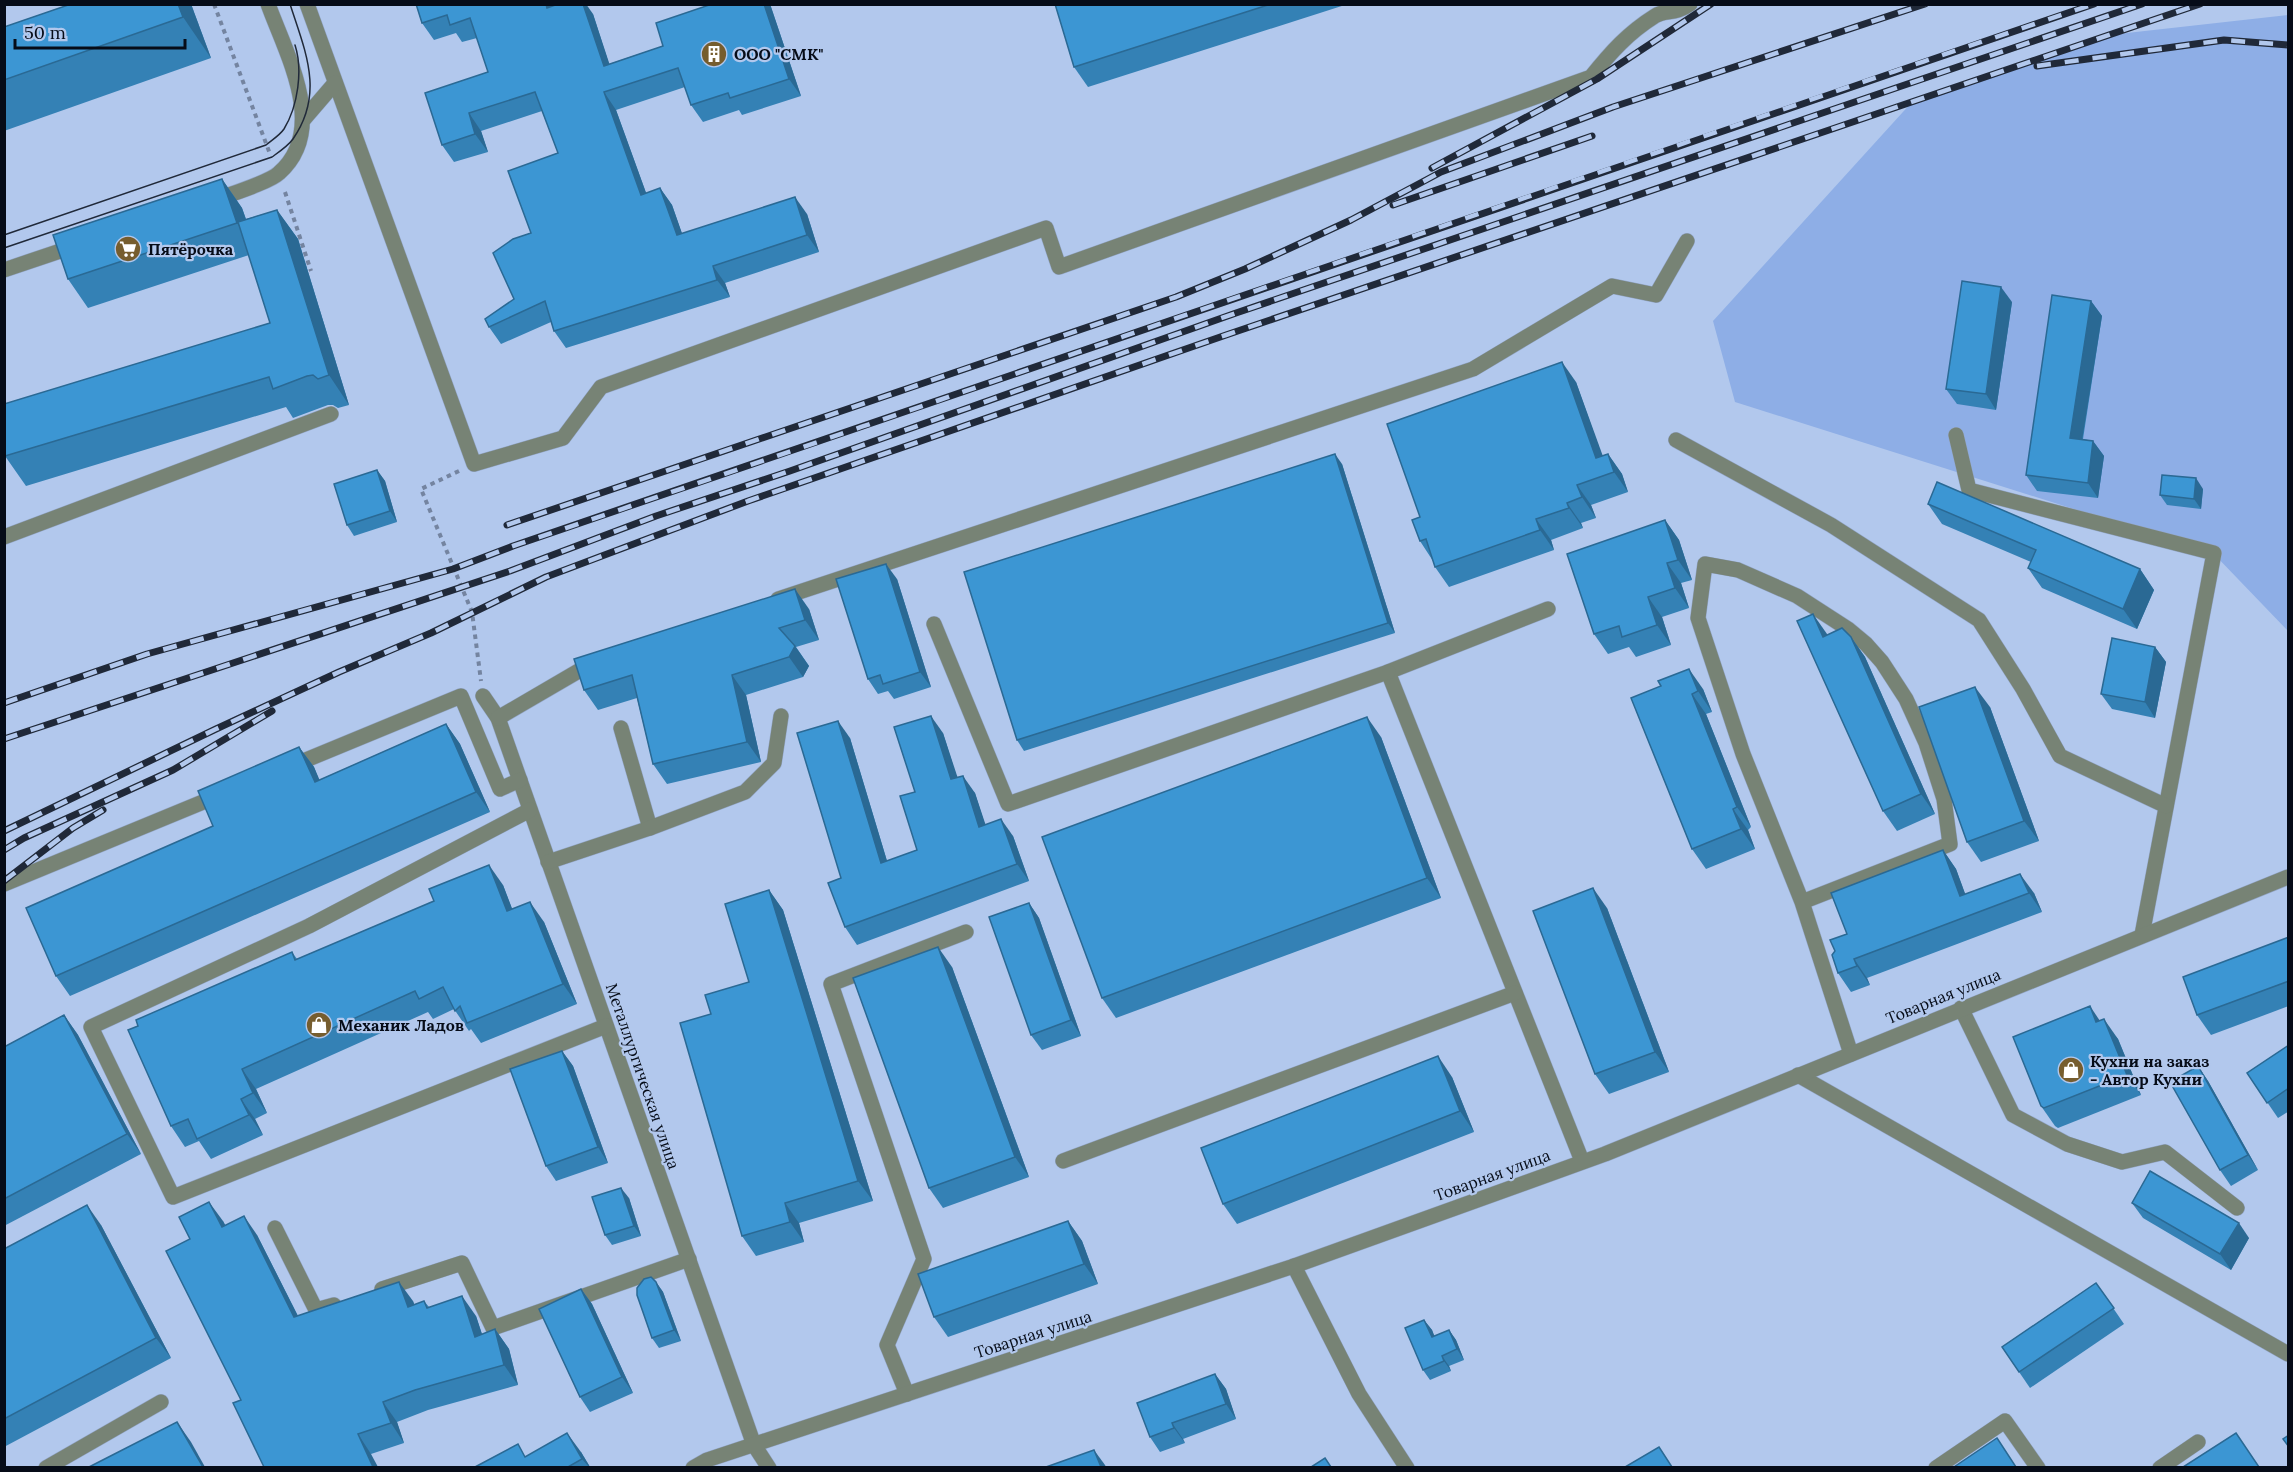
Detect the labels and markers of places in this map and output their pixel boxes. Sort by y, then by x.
building icon: ООО "СМК" [699,39,729,69]
place label: ООО "СМК" [734,44,824,64]
supermarket icon: Пятёрочка [113,234,143,264]
place label: Пятёрочка [148,239,234,259]
shop icon: Механик Ладов [304,1010,334,1040]
place label: Механик Ладов [338,1015,464,1035]
place label: Кухни на заказ - Автор Кухни [2090,1051,2210,1089]
shop icon: Кухни на заказ - Автор Кухни [2056,1055,2086,1085]

